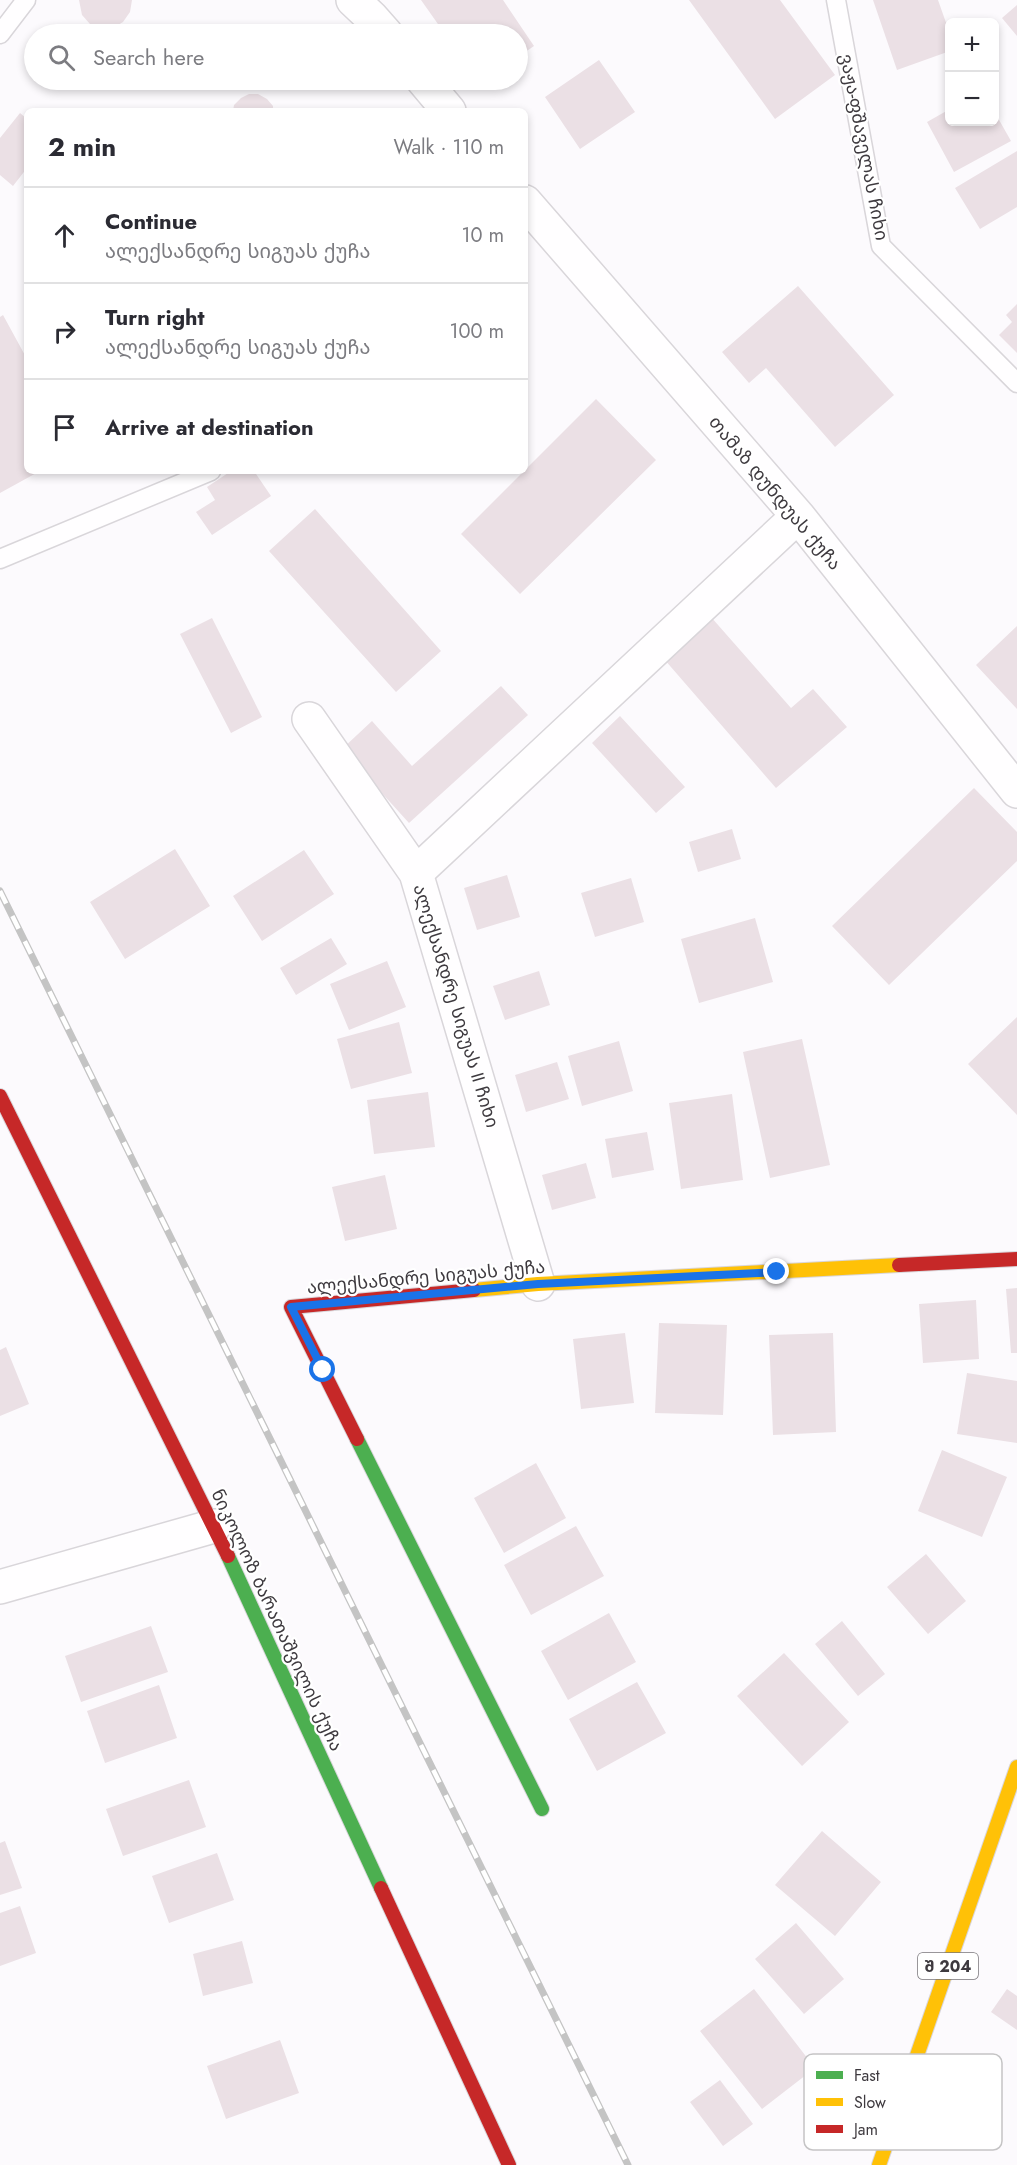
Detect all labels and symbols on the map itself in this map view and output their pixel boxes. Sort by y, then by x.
street label: ვაჟა-ფშაველას ჩიხი [833,51,895,243]
street label: თამაზ დუნდუას ქუჩა [703,410,847,576]
street label: ალექსანდრე სიგუას II ჩიხი [407,881,505,1131]
street label: ალექსანდრე სიგუას ქუჩა [306,1254,546,1300]
route end [763,1258,789,1284]
route start [309,1356,335,1382]
street label: ნიკოლოზ ბარათაშვილის ქუჩა [205,1485,349,1755]
road number: შ 204 [918,1953,978,1979]
legend [804,2054,1002,2150]
text: Fast [854,2064,880,2087]
text: Slow [854,2091,886,2114]
text: Jam [852,2118,878,2141]

